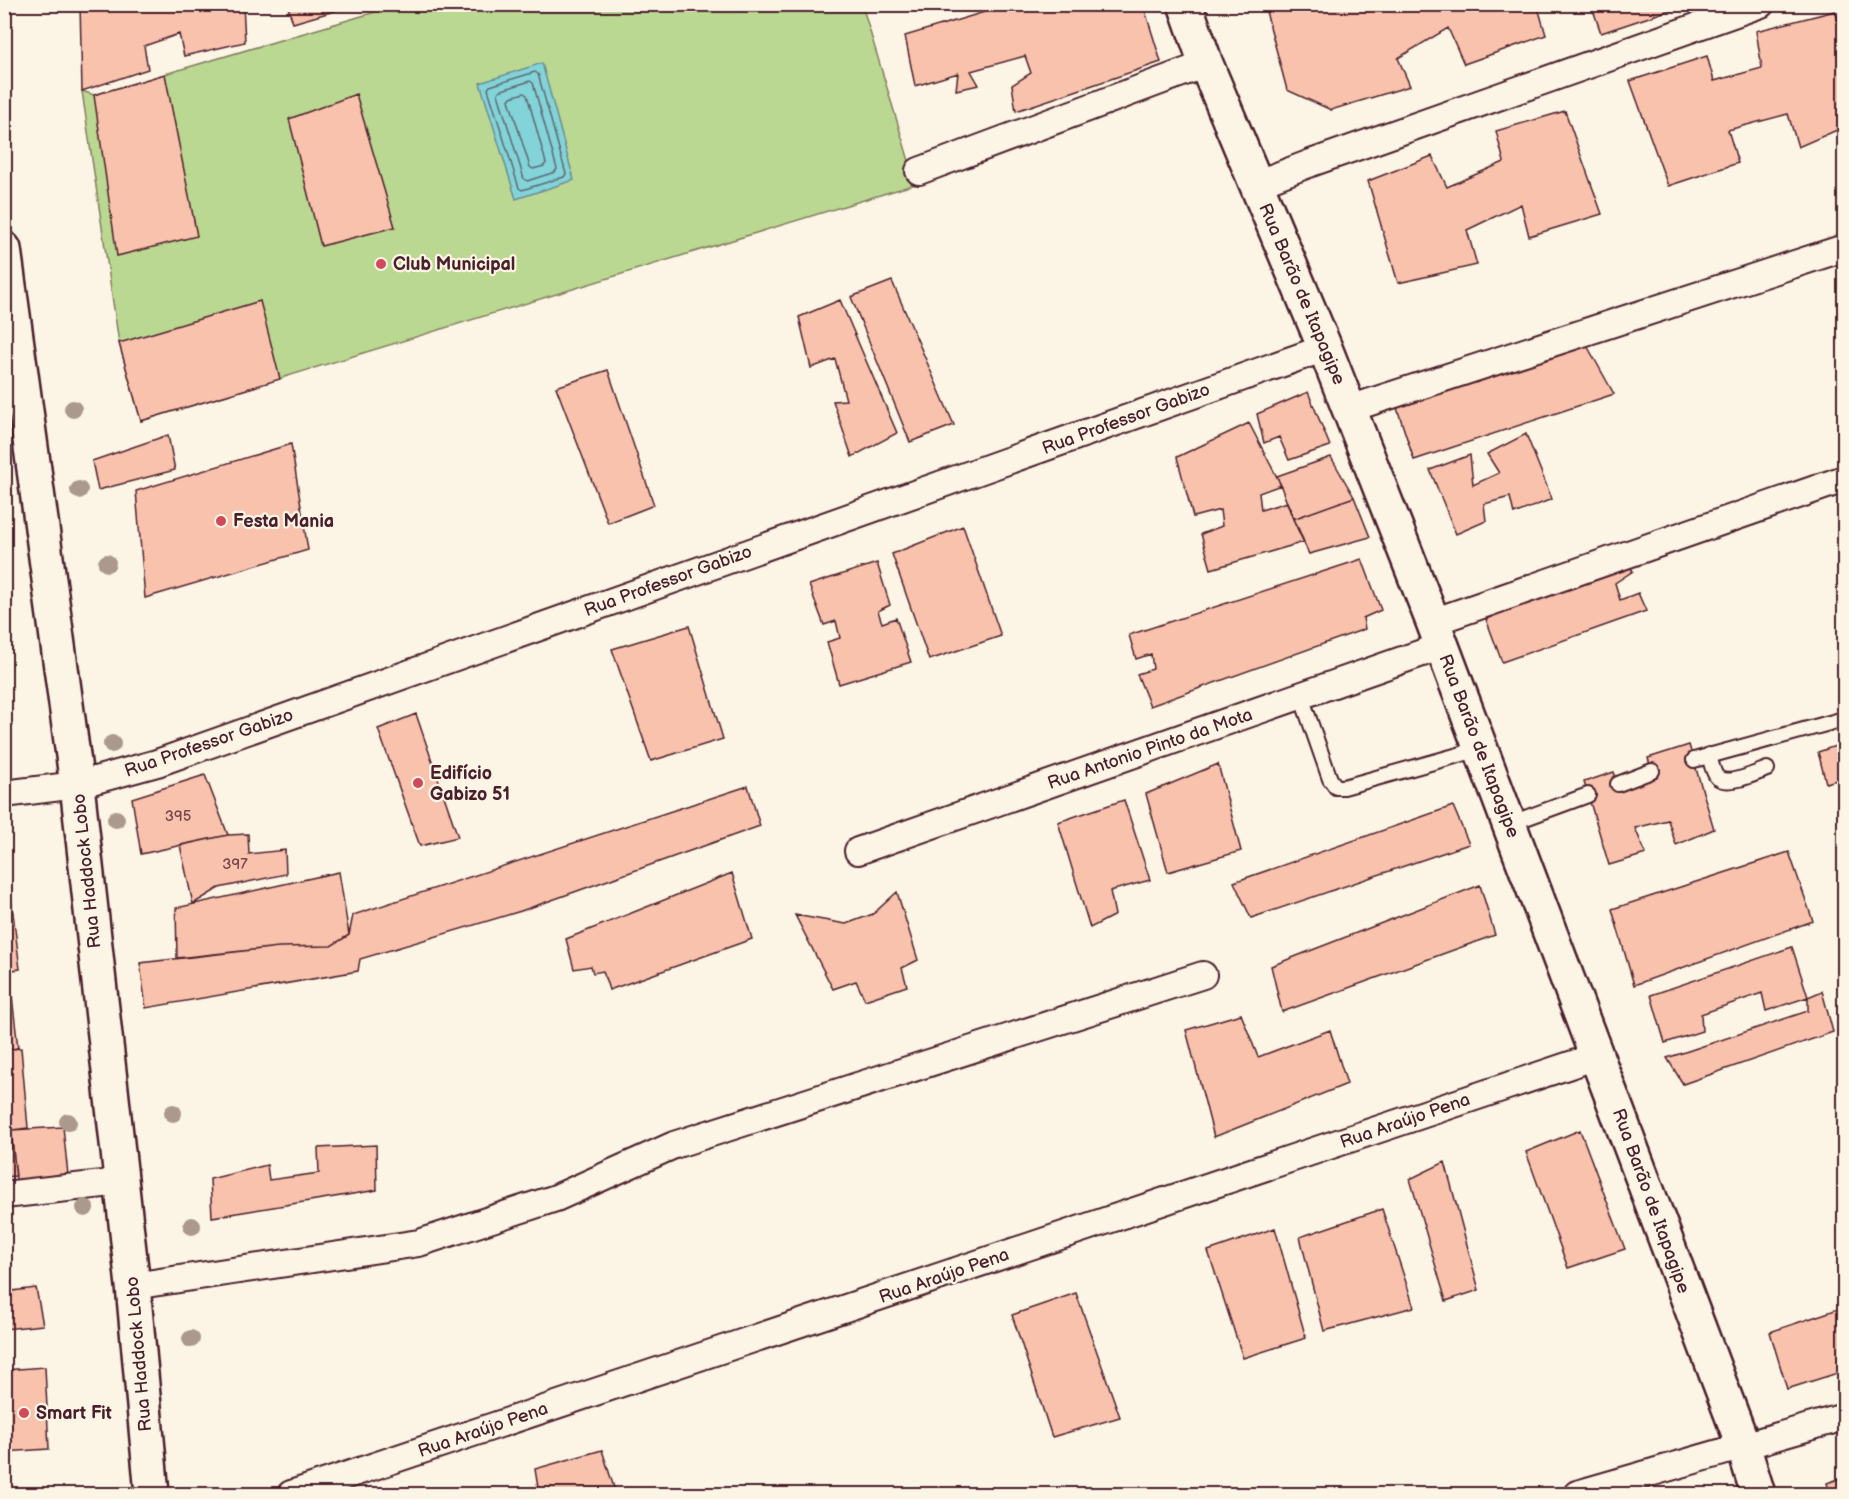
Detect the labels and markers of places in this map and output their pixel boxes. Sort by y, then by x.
place label: Club Municipal [393,254,515,275]
marker: Club Municipal [374,257,388,271]
place label: Festa Mania [233,511,334,532]
marker: Festa Mania [214,514,228,528]
place label: Edifício Gabizo 51 [430,763,510,805]
marker: Edifício Gabizo 51 [411,776,425,790]
place label: Smart Fit [36,1403,112,1424]
marker: Smart Fit [17,1406,31,1420]

